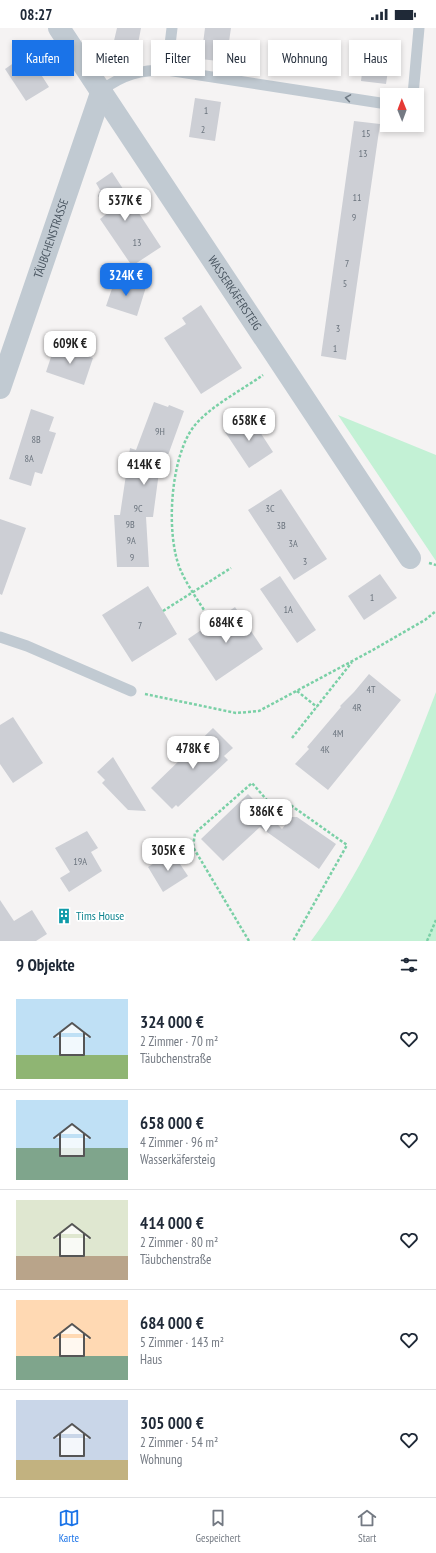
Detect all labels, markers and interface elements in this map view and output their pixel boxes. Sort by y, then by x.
text: 08:27 [20,5,52,24]
chip: Kaufen [12,40,74,76]
chip: Mieten [82,40,143,76]
chip: Filter [151,40,205,76]
chip: Neu [213,40,260,76]
chip: Wohnung [268,40,341,76]
chip: Haus [349,40,401,76]
north arrow [380,88,424,132]
map controls [380,88,424,132]
one-way arrow [345,94,352,103]
house number: 1 [204,104,208,117]
house number: 2 [201,123,205,136]
house number: 15 [362,127,371,140]
house number: 13 [359,147,368,160]
pin: 537K € [92,188,158,222]
house number: 11 [353,191,362,204]
text: 537K € [108,192,142,209]
street label: TÄUBCHENSTRASSE [30,197,71,280]
house number: 9 [352,211,356,224]
house number: 13 [133,236,142,249]
street label: WASSERKÄFERSTEIG [205,253,265,333]
house number: 7 [345,257,349,270]
pin: 324K € [93,263,159,297]
text: 324K € [109,267,143,284]
house number: 5 [343,277,347,290]
house number: 3 [336,322,340,335]
pin: 609K € [37,331,103,365]
text: 609K € [53,335,87,352]
house number: 1 [333,342,337,355]
pin: 658K € [216,408,282,442]
text: 658K € [232,412,266,429]
house number: 9H [155,425,165,438]
house number: 8B [31,433,41,446]
house number: 8A [24,452,34,465]
pin: 414K € [111,452,177,486]
text: 414K € [127,456,161,473]
house number: 9C [133,502,143,515]
house number: 3C [265,502,275,515]
house number: 9B [125,518,135,531]
house number: 3B [276,519,286,532]
house number: 9A [126,534,136,547]
house number: 3A [288,537,298,550]
house number: 9 [130,551,134,564]
house number: 3 [303,555,307,568]
house number: 1 [370,591,374,604]
house number: 1A [283,603,293,616]
pin: 684K € [193,610,259,644]
text: 684K € [209,614,243,631]
house number: 7 [138,619,142,632]
house number: 4T [367,683,376,696]
house number: 4R [352,701,362,714]
house number: 4M [333,727,343,740]
pin: 478K € [160,736,226,770]
text: 478K € [176,740,210,757]
house number: 4K [320,743,330,756]
pin: 386K € [233,799,299,833]
text: 386K € [249,803,283,820]
pin: 305K € [135,838,201,872]
text: 305K € [151,842,185,859]
house number: 19A [73,855,87,868]
building icon: Tims House [55,907,73,925]
place label: Tims House [76,908,124,923]
text: 9 Objekte [16,954,75,976]
icon: filters [398,954,420,976]
text: 324 000 € [140,1011,204,1033]
icon: home [48,1015,96,1063]
icon: heart [398,1028,420,1050]
text: 2 Zimmer · 70 m² [140,1033,218,1050]
text: Täubchenstraße [140,1050,211,1067]
text: 658 000 € [140,1112,204,1134]
icon: home [48,1116,96,1164]
icon: heart [398,1129,420,1151]
text: 4 Zimmer · 96 m² [140,1134,218,1151]
text: Wasserkäfersteig [140,1151,215,1168]
text: 414 000 € [140,1212,204,1234]
icon: home [48,1216,96,1264]
icon: heart [398,1229,420,1251]
text: 2 Zimmer · 80 m² [140,1234,218,1251]
text: Täubchenstraße [140,1251,211,1268]
text: 684 000 € [140,1312,204,1334]
icon: home [48,1316,96,1364]
icon: heart [398,1329,420,1351]
text: 5 Zimmer · 143 m² [140,1334,224,1351]
text: Haus [140,1351,162,1368]
text: 305 000 € [140,1412,204,1434]
icon: home [48,1416,96,1464]
icon: heart [398,1429,420,1451]
text: 2 Zimmer · 54 m² [140,1434,218,1451]
text: Wohnung [140,1451,182,1468]
tab: Karte [58,1507,80,1545]
tab: Gespeichert [195,1507,240,1545]
tab: Start [356,1507,378,1545]

